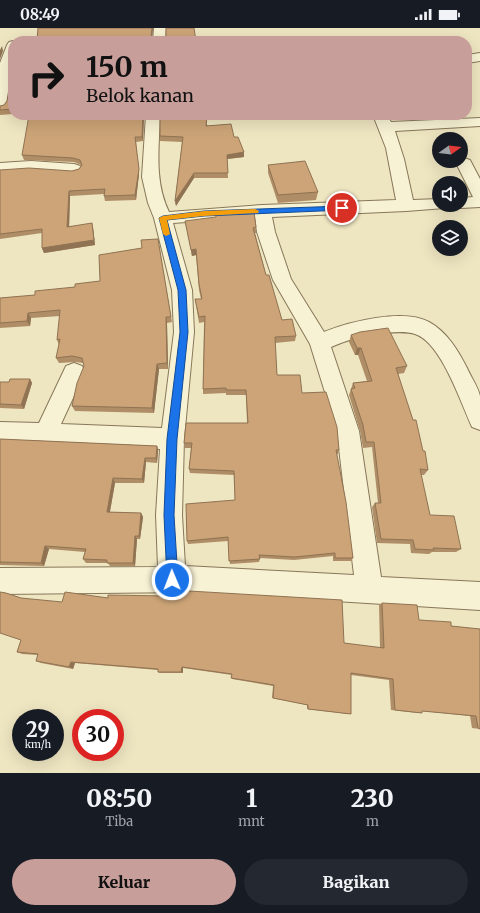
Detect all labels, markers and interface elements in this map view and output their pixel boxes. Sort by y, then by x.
text: 08:49 [20,5,60,24]
text: 150 m [86,49,168,85]
icon: right [20,52,72,104]
text: Belok kanan [86,84,194,107]
north arrow [432,132,468,168]
map controls [432,132,468,256]
button: sound [432,176,468,212]
pin [325,191,359,225]
icon: arrive [331,197,353,219]
button: layers [432,220,468,256]
position arrow [151,559,193,601]
speed limit sign: 30 [72,709,124,761]
text: 29 [26,717,50,742]
text: km/h [25,738,51,751]
text: 08:50 [86,783,152,814]
text: 1 [246,783,257,814]
text: 230 [351,783,394,814]
text: Tiba [105,813,133,830]
text: mnt [238,813,265,830]
text: m [366,813,379,830]
button: Keluar [12,859,236,905]
button: Bagikan [244,859,468,905]

